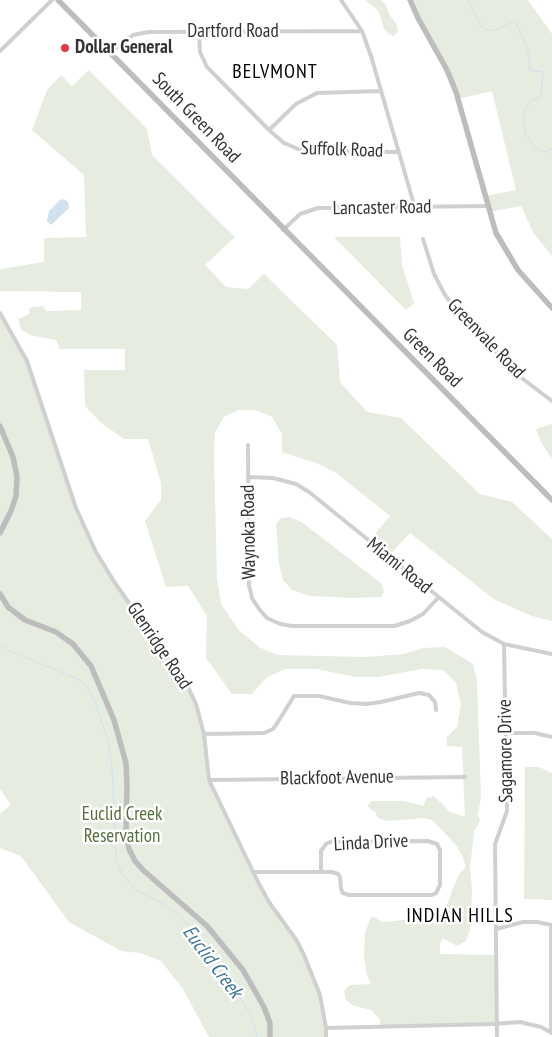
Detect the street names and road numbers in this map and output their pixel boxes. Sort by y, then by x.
street label: Dartford Road [187,21,279,43]
street label: South Green Road [147,68,245,168]
street label: Suffolk Road [300,137,384,163]
street label: Lancaster Road [332,196,432,220]
street label: Greenvale Road [442,294,530,384]
street label: Green Road [397,323,467,393]
street label: Waynoka Road [237,484,261,580]
street label: Miami Road [362,533,436,599]
street label: Glenridge Road [122,598,196,694]
street label: Sagamore Drive [494,699,518,803]
street label: Blackfoot Avenue [280,766,394,790]
street label: Linda Drive [333,830,409,856]

